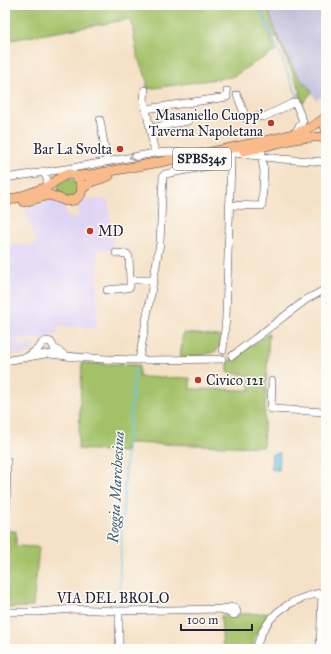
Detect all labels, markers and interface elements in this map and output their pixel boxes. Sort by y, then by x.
place label: Masaniello Cuopp' Taverna Napoletana [149,107,264,140]
marker: Masaniello Cuopp' Taverna Napoletana [266,118,276,128]
place label: Bar La Svolta [33,141,112,158]
marker: Bar La Svolta [115,144,125,154]
road number: SPBS345 [173,148,231,170]
one-way arrow [129,152,135,161]
place label: MD [98,223,123,240]
marker: MD [85,226,95,236]
place label: Civico 121 [206,372,264,389]
marker: Civico 121 [193,375,203,385]
water label: Roggia Marchesina [104,431,128,544]
street label: VIA DEL BROLO [56,590,169,607]
scale bar [181,606,252,632]
text: 100 m [187,613,218,627]

